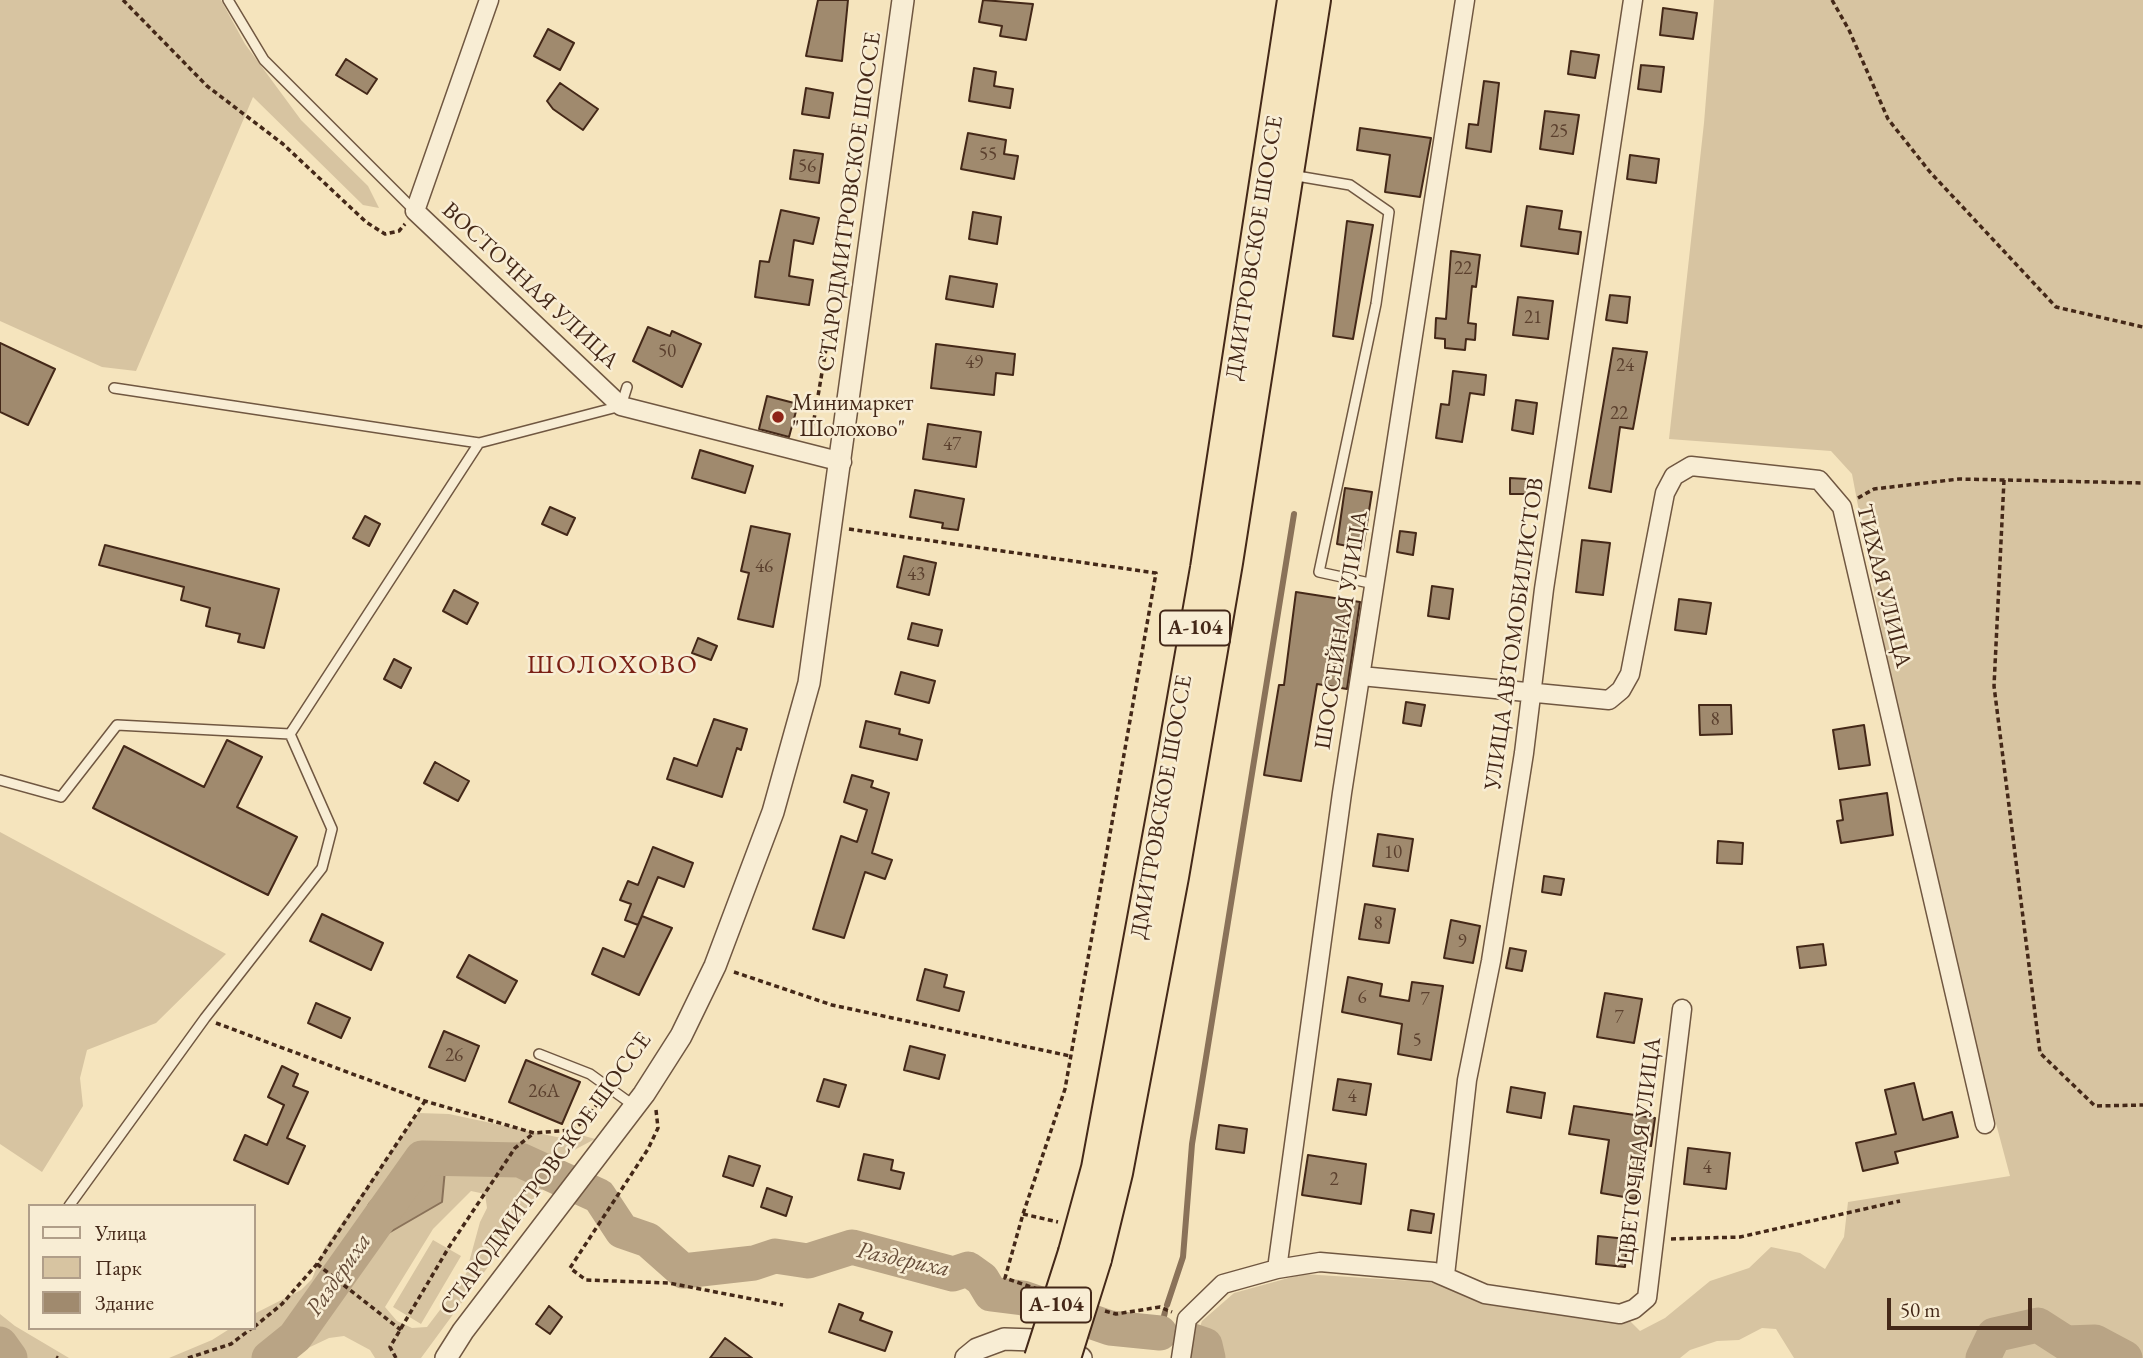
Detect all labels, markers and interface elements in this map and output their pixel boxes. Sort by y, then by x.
street label: СТАРОДМИТРОВСКОЕ ШОССЕ [812,30,888,374]
street label: ДМИТРОВСКОЕ ШОССЕ [1220,114,1290,382]
house number: 25 [1550,121,1568,143]
house number: 55 [979,144,997,166]
house number: 56 [798,156,816,178]
street label: ВОСТОЧНАЯ УЛИЦА [436,197,624,375]
house number: 22 [1454,258,1472,280]
house number: 21 [1524,307,1542,329]
house number: 50 [658,341,676,363]
house number: 49 [965,352,983,374]
house number: 24 [1616,355,1634,377]
place label: Минимаркет "Шолохово" [792,390,913,444]
house number: 22 [1610,403,1628,425]
marker: Минимаркет "Шолохово" [770,409,786,425]
house number: 47 [943,434,961,456]
street label: УЛИЦА АВТОМОБИЛИСТОВ [1479,476,1551,792]
street label: ТИХАЯ УЛИЦА [1849,501,1917,671]
street label: ШОССЕЙНАЯ УЛИЦА [1309,508,1375,752]
house number: 46 [755,556,773,578]
house number: 43 [907,564,925,586]
road number: А-104 [1160,610,1230,646]
district label: ШОЛОХОВО [528,650,698,682]
street label: ДМИТРОВСКОЕ ШОССЕ [1125,673,1199,941]
house number: 8 [1710,709,1720,731]
house number: 10 [1384,842,1402,864]
house number: 8 [1373,913,1383,935]
house number: 9 [1457,931,1467,953]
house number: 6 [1357,987,1367,1009]
house number: 7 [1420,989,1430,1011]
house number: 7 [1614,1007,1624,1029]
street label: СТАРОДМИТРОВСКОЕ ШОССЕ [434,1027,658,1321]
house number: 5 [1412,1030,1422,1052]
street label: ЦВЕТОЧНАЯ УЛИЦА [1612,1036,1668,1266]
house number: 26 [445,1045,463,1067]
house number: 26А [528,1081,560,1103]
house number: 4 [1347,1086,1357,1108]
house number: 4 [1702,1157,1712,1179]
house number: 2 [1329,1169,1339,1191]
legend [28,1204,256,1330]
text: Улица [95,1219,147,1246]
water label: Раздериха [300,1228,378,1322]
water label: Раздериха [854,1236,952,1284]
text: Парк [95,1254,142,1281]
scale bar [1891,1284,2036,1328]
road number: А-104 [1021,1288,1091,1322]
text: Здание [95,1289,154,1316]
text: 50 m [1900,1296,1941,1323]

